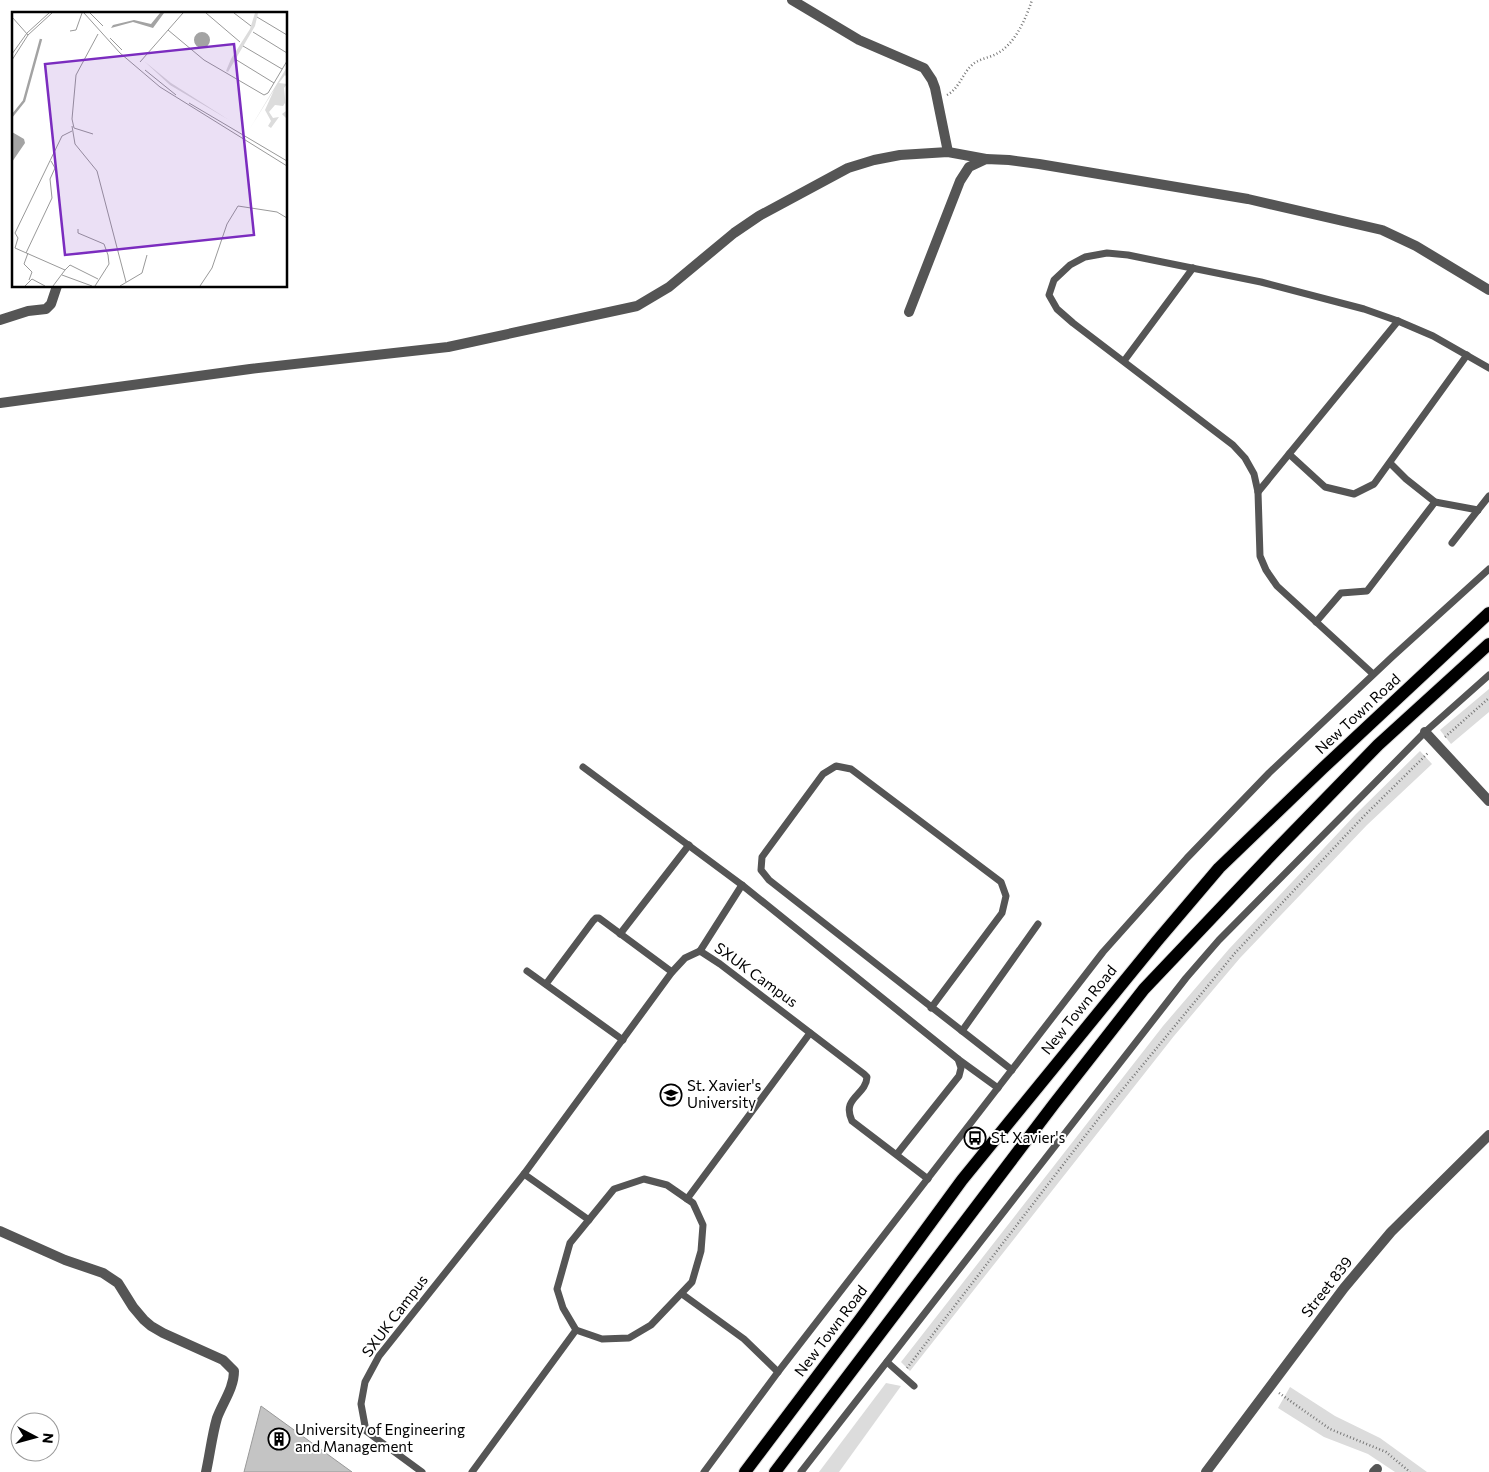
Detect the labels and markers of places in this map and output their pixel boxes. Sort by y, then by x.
place label: St. Xavier's University [687,1076,762,1111]
school or university icon: St. Xavier's University [659,1083,683,1107]
bus stop icon: St. Xavier's [963,1126,987,1150]
place label: St. Xavier's [991,1128,1066,1146]
place label: University of Engineering and Management [295,1420,465,1455]
building icon: University of Engineering and Management [267,1427,291,1451]

